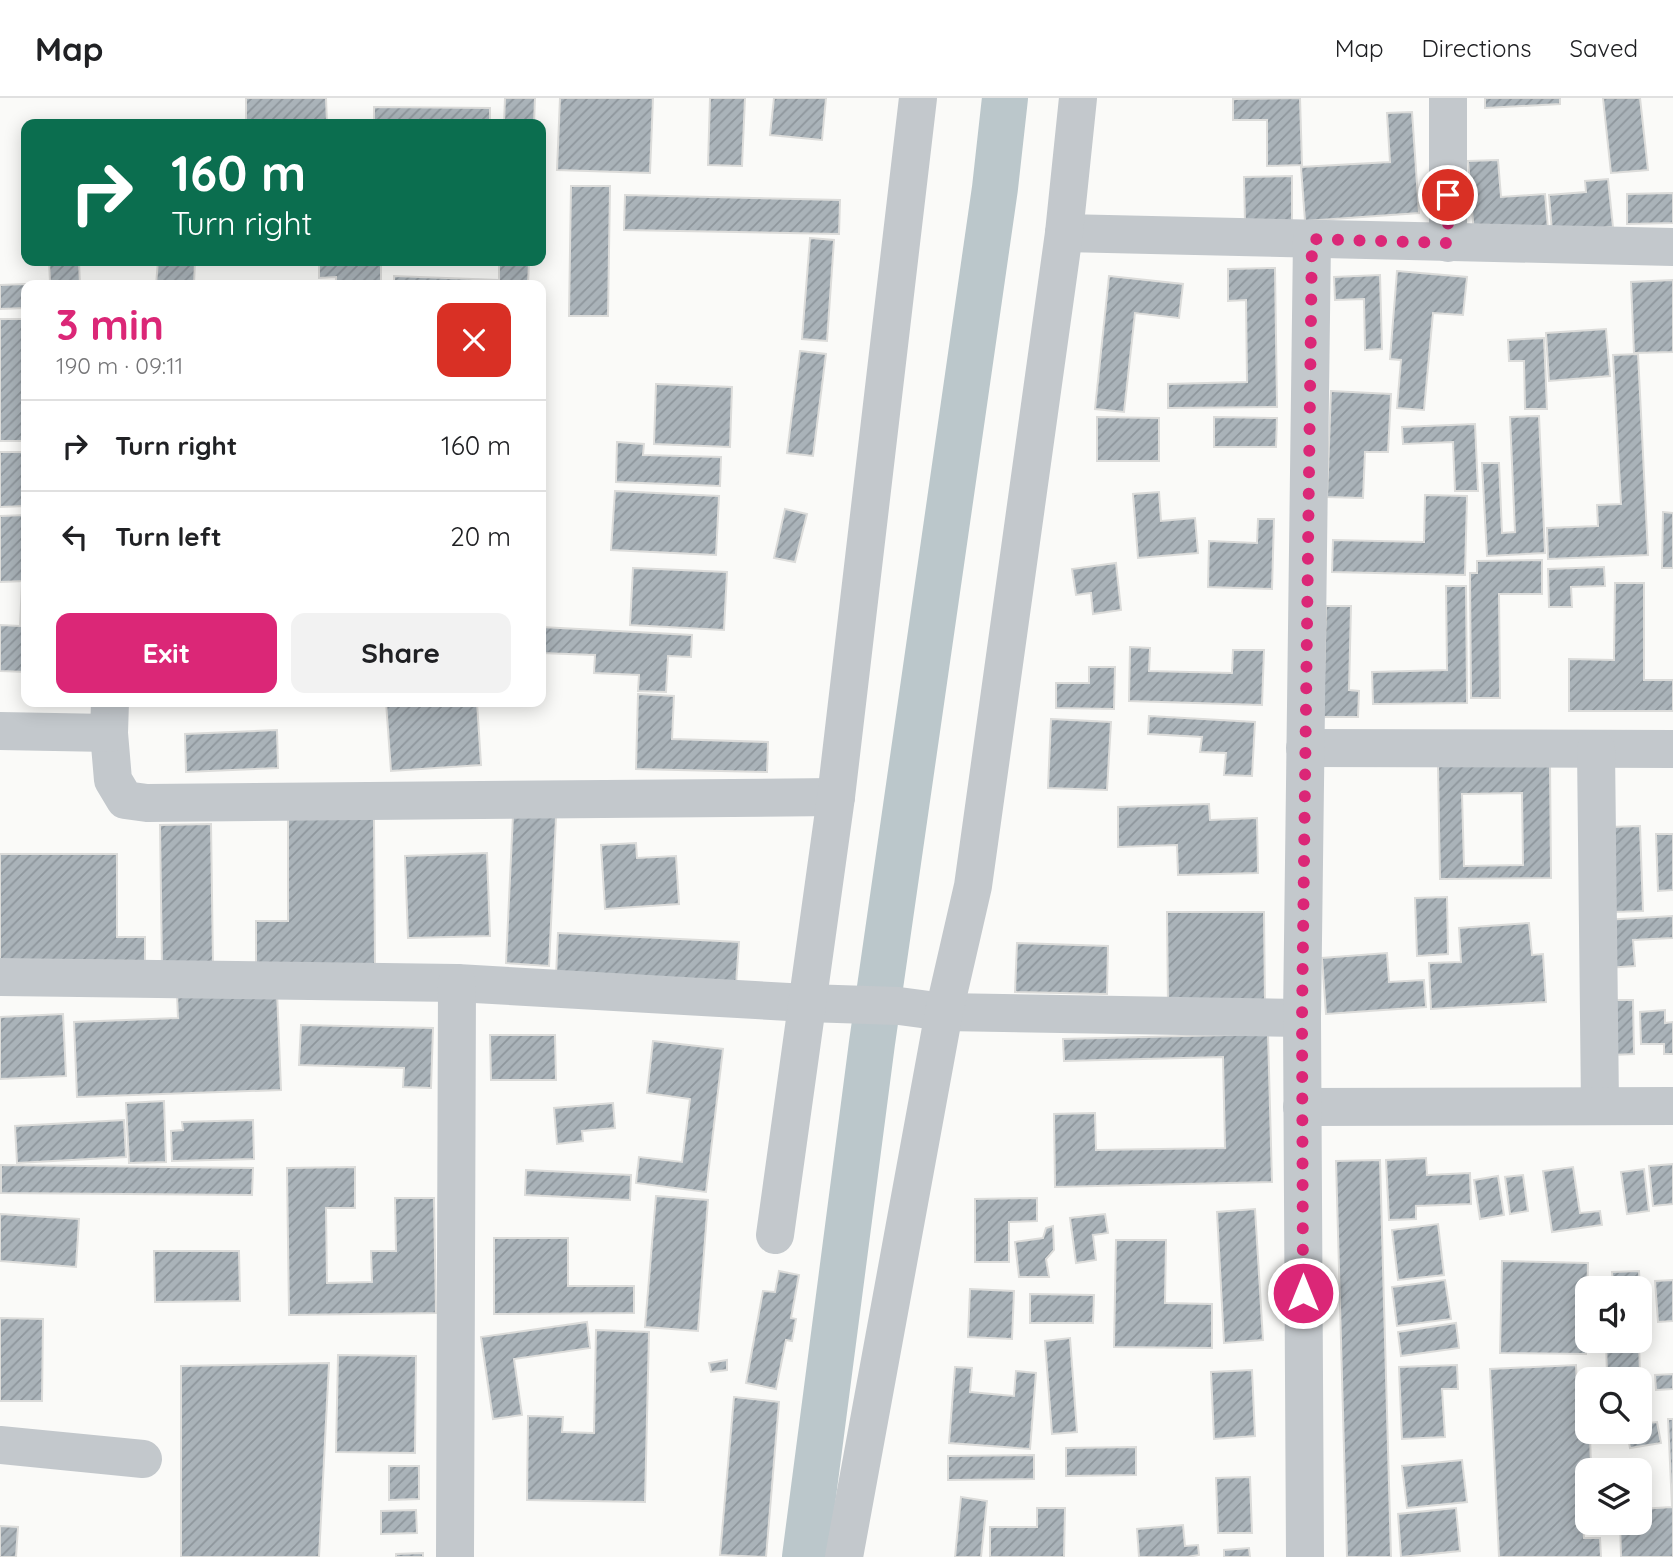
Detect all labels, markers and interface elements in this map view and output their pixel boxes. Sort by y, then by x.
text: Map [35,28,103,69]
text: Map [1335,33,1384,63]
text: Directions [1422,33,1532,63]
text: Saved [1570,33,1638,63]
text: 160 m [171,142,306,203]
icon: right [56,147,147,238]
pin [1418,165,1478,225]
icon: arrive [1429,176,1467,214]
text: Turn right [171,203,312,243]
text: 3 min [56,298,164,351]
button: close [437,303,511,377]
text: 190 m · 09:11 [56,351,183,380]
icon: right [56,427,94,465]
text: Turn right [115,429,237,462]
text: 160 m [441,429,511,462]
icon: left [56,518,94,556]
text: Turn left [115,520,222,553]
text: 20 m [450,520,511,553]
button: Exit [56,613,277,693]
button: Share [291,613,511,693]
position arrow [1266,1256,1340,1330]
map controls [1575,1276,1652,1535]
button: sound [1575,1276,1652,1353]
button: search [1575,1367,1652,1444]
button: layers [1575,1458,1652,1535]

